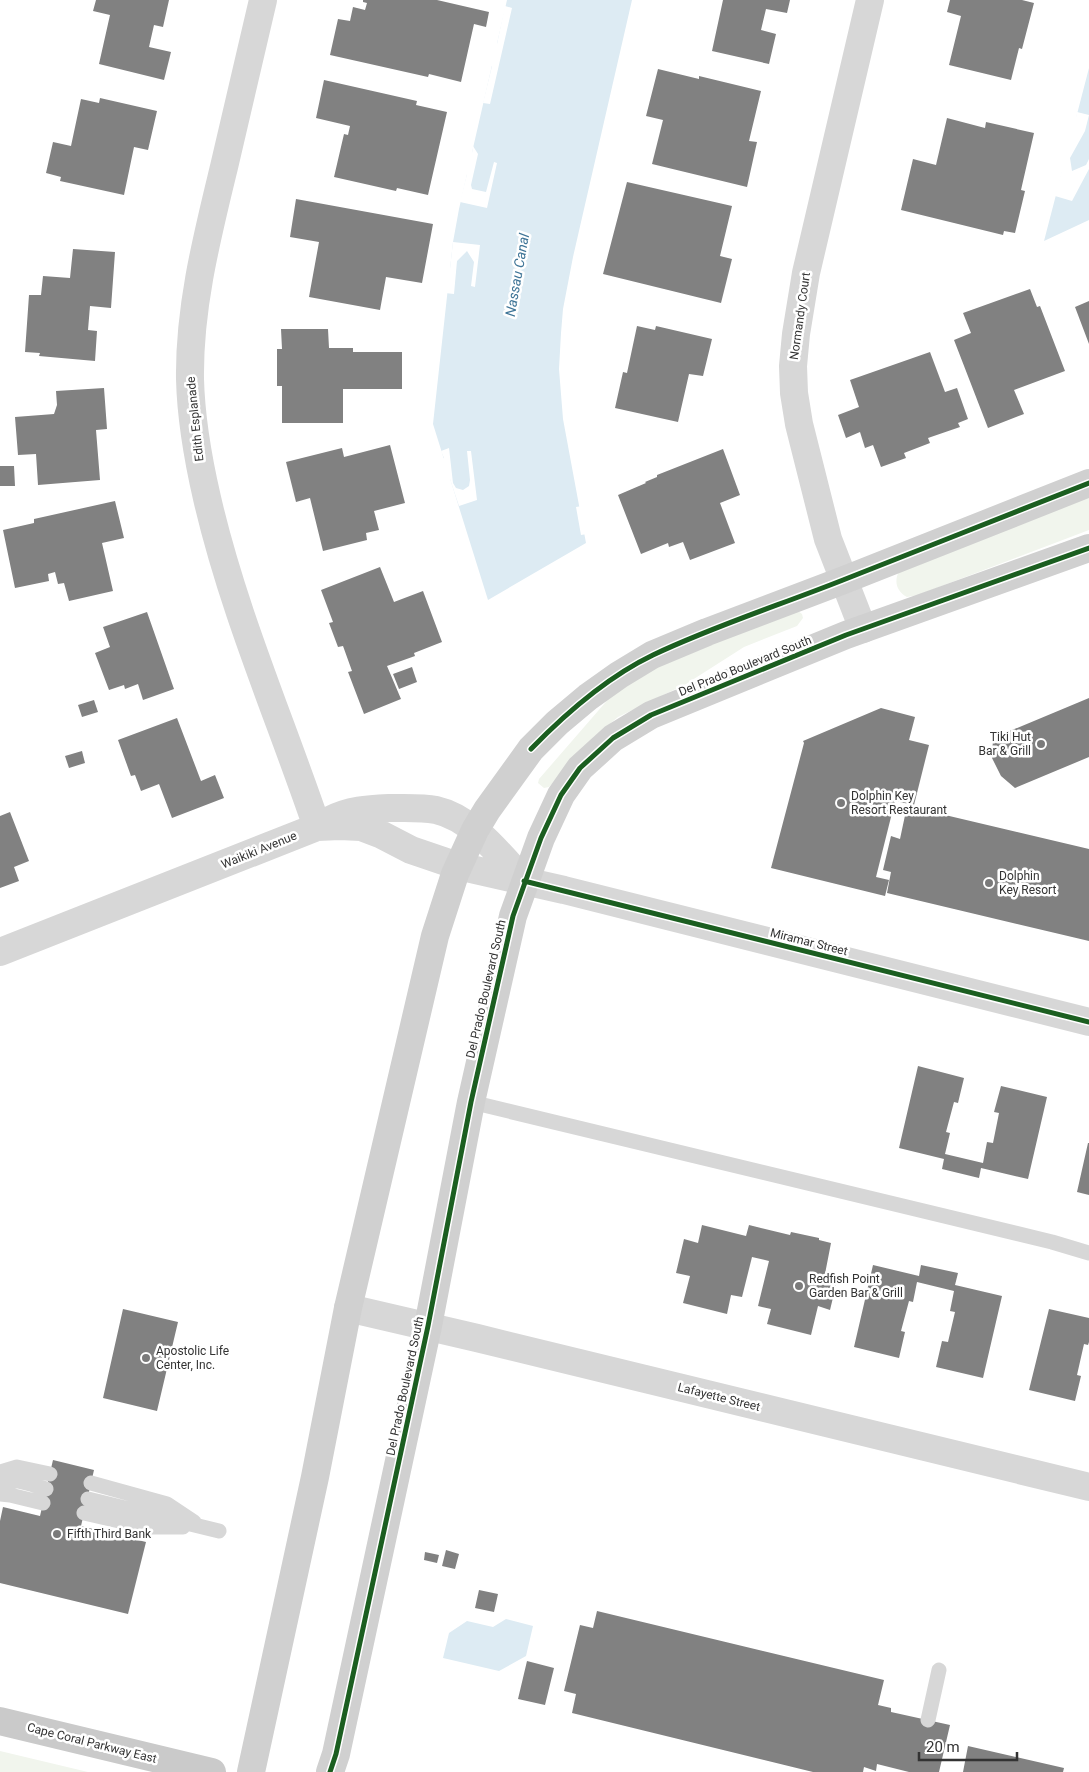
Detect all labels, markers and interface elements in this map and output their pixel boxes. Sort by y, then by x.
water label: Nassau Canal [502,232,532,318]
street label: Normandy Court [787,271,813,361]
street label: Edith Esplanade [184,376,206,462]
street label: Del Prado Boulevard South [677,633,813,699]
place label: Tiki Hut Bar & Grill [979,730,1031,758]
marker: Tiki Hut Bar & Grill [1035,738,1047,750]
place label: Dolphin Key Resort Restaurant [851,789,947,817]
marker: Dolphin Key Resort Restaurant [835,797,847,809]
street label: Waikiki Avenue [219,829,299,871]
place label: Dolphin Key Resort [999,869,1056,897]
marker: Dolphin Key Resort [983,877,995,889]
street label: Del Prado Boulevard South [463,918,509,1060]
street label: Miramar Street [769,926,849,958]
place label: Redfish Point Garden Bar & Grill [809,1272,903,1300]
marker: Redfish Point Garden Bar & Grill [793,1280,805,1292]
street label: Del Prado Boulevard South [383,1315,427,1457]
place label: Apostolic Life Center, Inc. [156,1344,229,1372]
marker: Apostolic Life Center, Inc. [140,1352,152,1364]
street label: Lafayette Street [676,1380,762,1414]
place label: Fifth Third Bank [67,1527,152,1541]
marker: Fifth Third Bank [51,1528,63,1540]
street label: Cape Coral Parkway East [26,1720,158,1766]
scale bar [919,1730,1016,1762]
text: 20 m [926,1738,960,1756]

